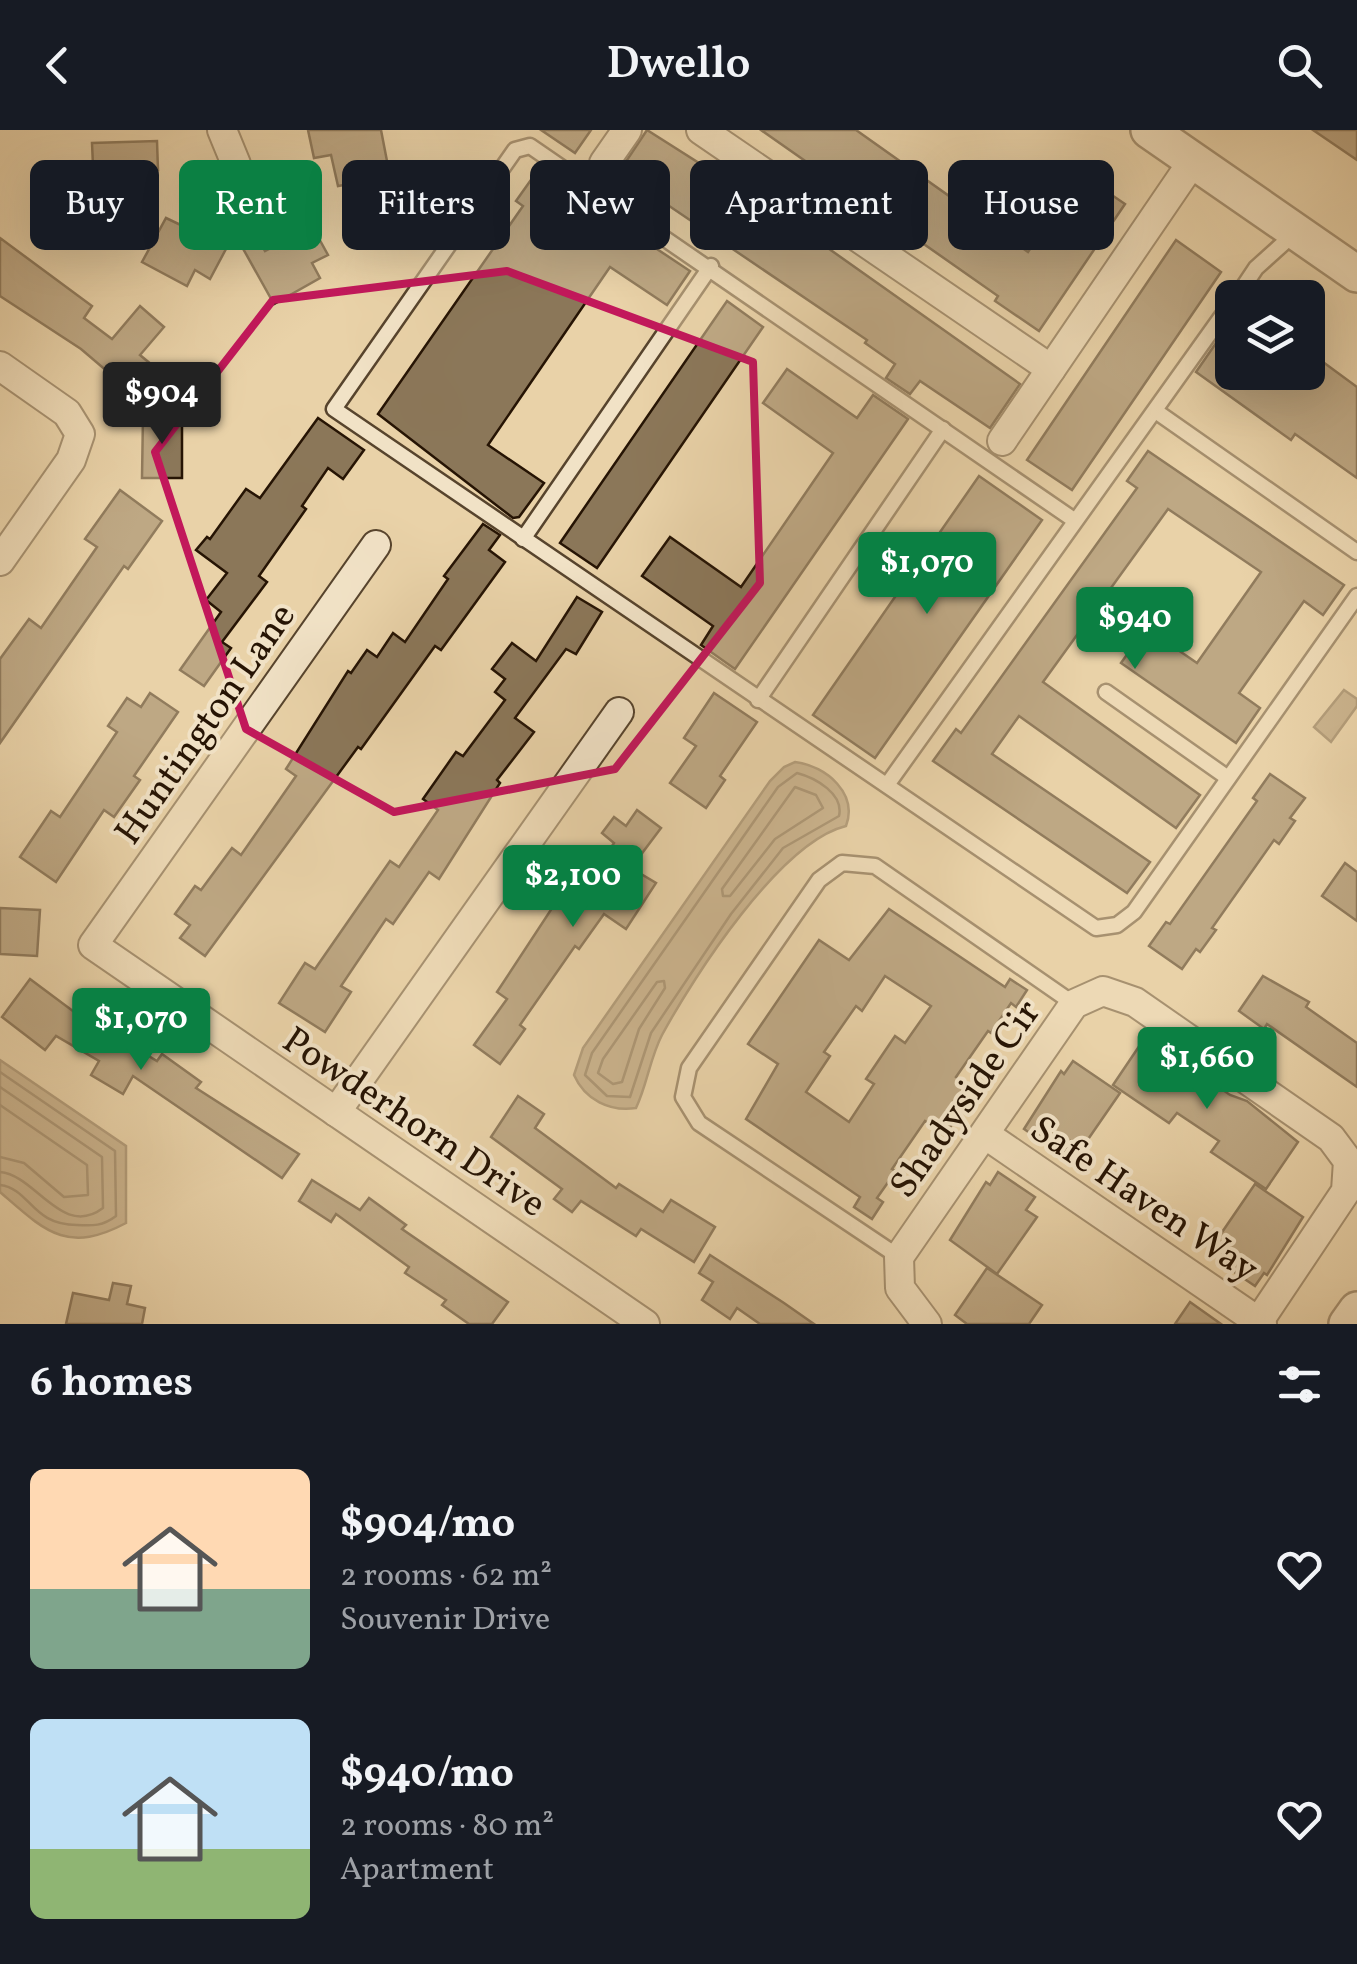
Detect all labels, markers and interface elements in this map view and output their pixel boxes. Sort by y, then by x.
text: Dwello [606,34,751,97]
icon: back [30,38,85,93]
icon: search [1272,38,1327,93]
chip: Buy [30,160,159,250]
chip: Rent [179,160,322,250]
chip: Filters [342,160,510,250]
chip: New [530,160,670,250]
chip: Apartment [690,160,928,250]
chip: House [948,160,1114,250]
map controls [1215,280,1325,390]
button: layers [1215,280,1325,390]
pin: $904 [103,362,221,447]
text: $904 [125,372,199,416]
pin: $1,070 [846,532,1008,617]
text: $1,070 [880,542,974,586]
pin: $940 [1076,587,1194,672]
street label: Huntington Lane [104,593,310,857]
text: $940 [1098,597,1172,641]
pin: $2,100 [492,845,654,930]
text: $2,100 [525,855,621,899]
pin: $1,070 [60,988,222,1073]
street label: Shadyside Cir [879,990,1055,1210]
text: $1,070 [94,998,188,1042]
street label: Powderhorn Drive [271,1016,555,1232]
pin: $1,660 [1126,1027,1288,1112]
text: $1,660 [1160,1037,1254,1081]
street label: Safe Haven Way [1018,1105,1268,1297]
text: 6 homes [30,1355,193,1414]
icon: filters [1272,1357,1327,1412]
text: $904/mo [340,1496,515,1555]
icon: home [110,1509,230,1629]
icon: heart [1272,1542,1327,1597]
text: 2 rooms · 62 m² [340,1555,552,1599]
text: Souvenir Drive [340,1599,550,1643]
text: $940/mo [340,1746,514,1805]
icon: home [110,1759,230,1879]
icon: heart [1272,1792,1327,1847]
text: 2 rooms · 80 m² [340,1805,554,1849]
text: Apartment [340,1849,494,1893]

